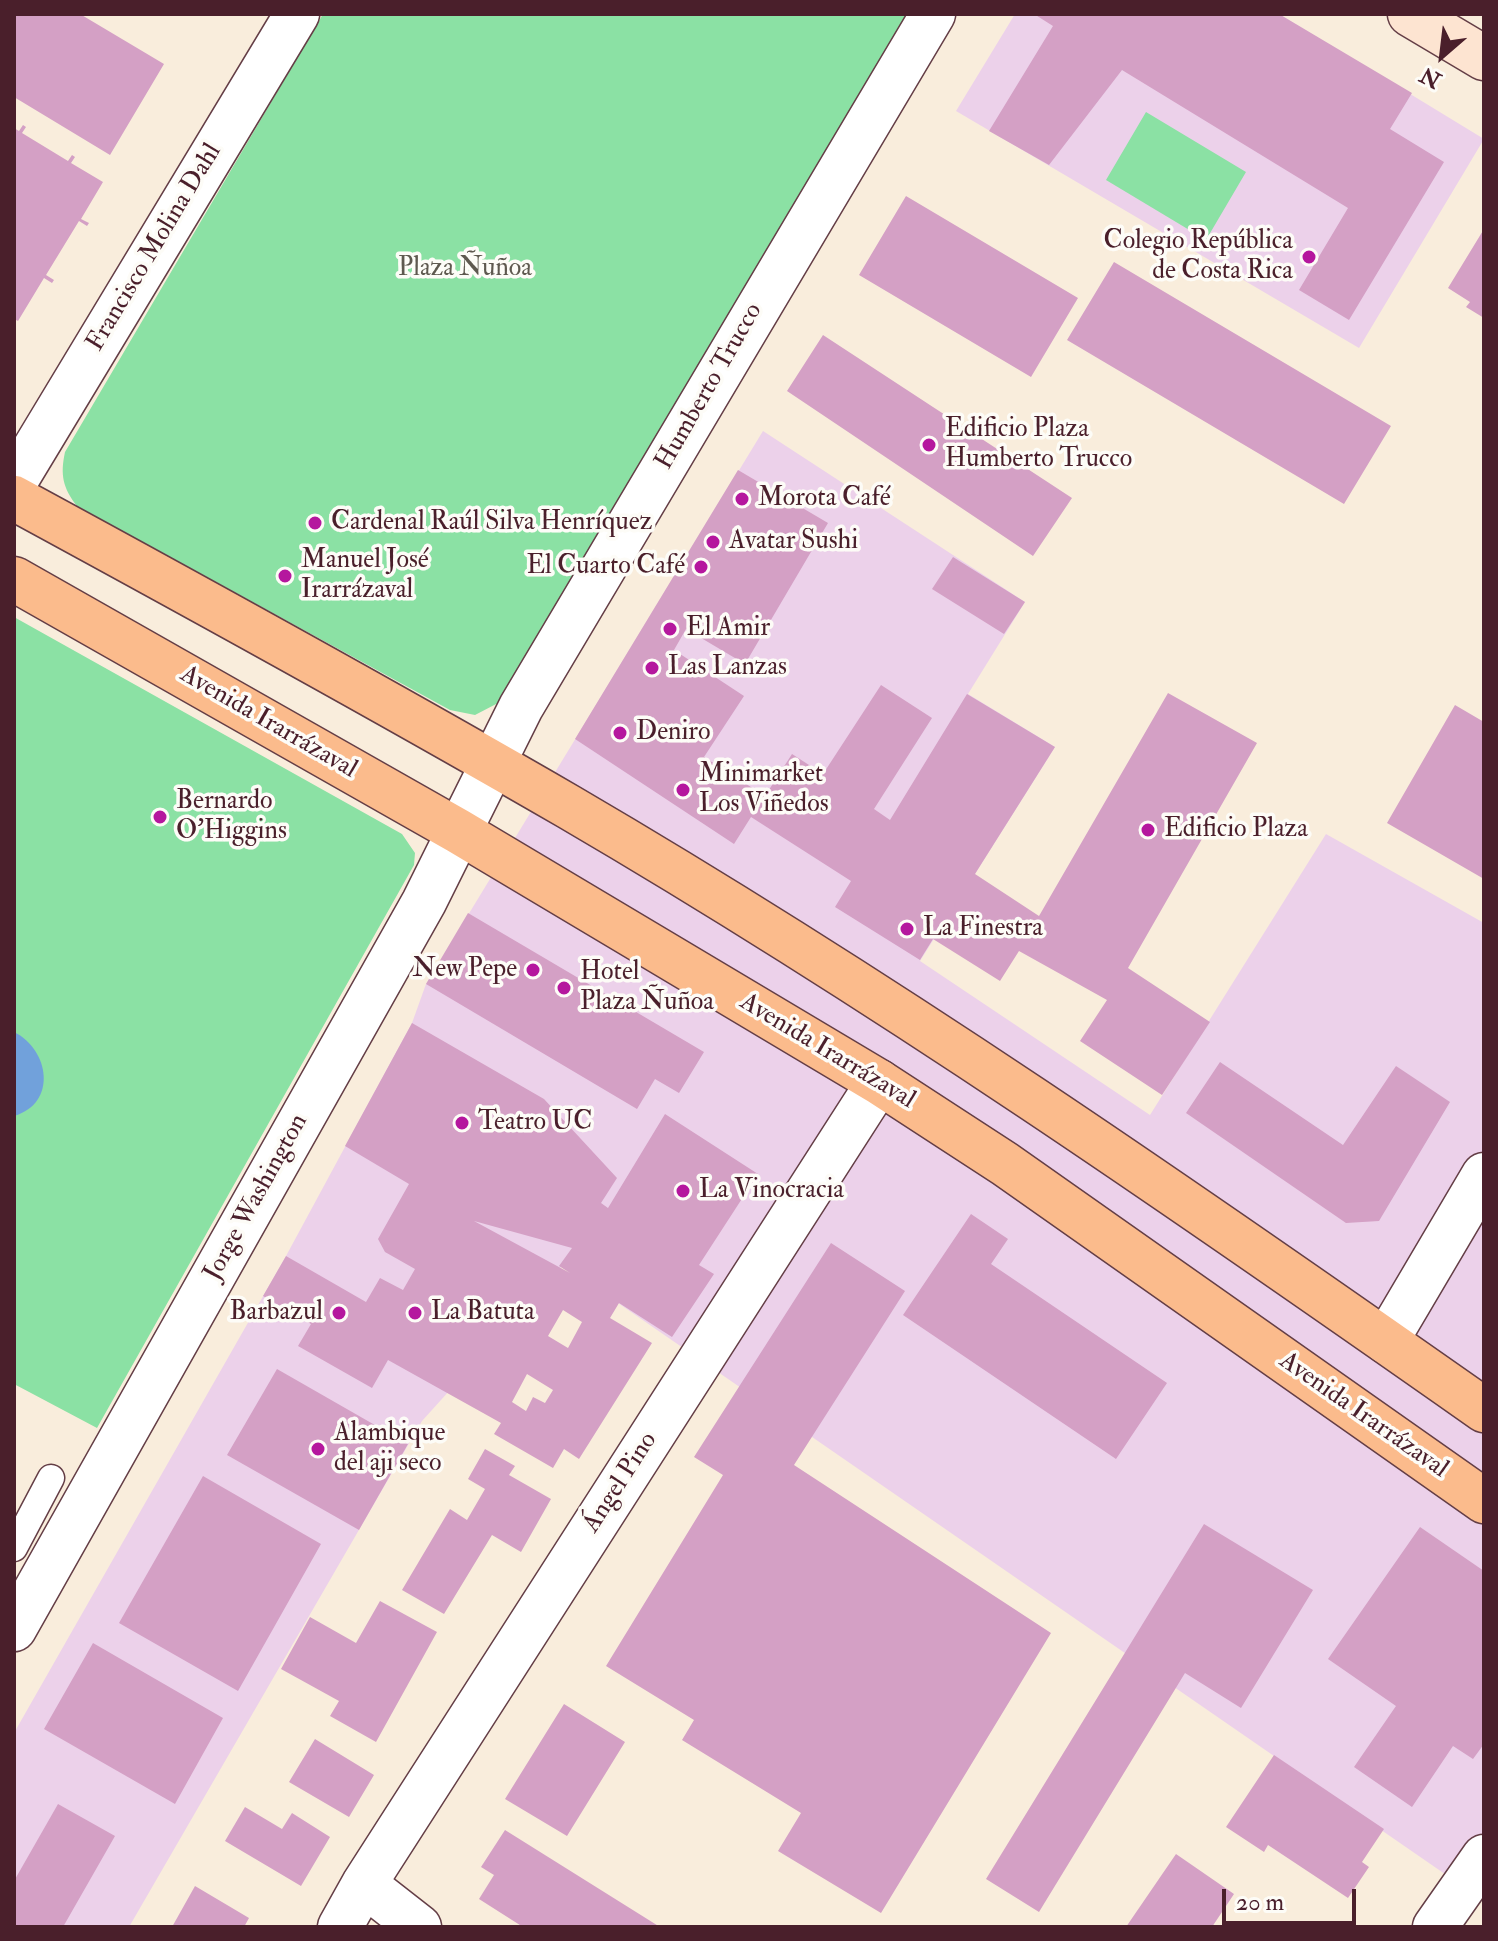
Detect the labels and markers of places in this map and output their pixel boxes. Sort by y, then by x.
place label: Colegio República de Costa Rica [1104,226,1293,288]
marker: Colegio República de Costa Rica [1300,248,1318,266]
place label: Edificio Plaza Humberto Trucco [945,414,1132,476]
marker: Edificio Plaza Humberto Trucco [920,436,938,454]
place label: Morota Café [758,483,891,515]
marker: Morota Café [733,490,751,508]
place label: Cardenal Raúl Silva Henríquez [331,507,652,539]
marker: Cardenal Raúl Silva Henríquez [306,514,324,532]
place label: Avatar Sushi [729,526,858,558]
marker: Avatar Sushi [704,533,722,551]
place label: Manuel José Irarrázaval [301,545,429,606]
place label: El Cuarto Café [526,551,685,583]
marker: El Cuarto Café [692,558,710,576]
marker: Manuel José Irarrázaval [276,567,294,585]
place label: El Amir [686,613,770,645]
marker: El Amir [661,620,679,638]
place label: Las Lanzas [668,652,787,684]
marker: Las Lanzas [643,659,661,677]
place label: Deniro [636,717,710,749]
marker: Deniro [611,724,629,742]
place label: Minimarket Los Viñedos [699,759,829,820]
marker: Minimarket Los Viñedos [674,781,692,799]
place label: Bernardo O'Higgins [176,786,287,848]
marker: Bernardo O'Higgins [151,808,169,826]
place label: Edificio Plaza [1164,814,1308,846]
marker: Edificio Plaza [1139,821,1157,839]
place label: La Finestra [923,913,1043,945]
marker: La Finestra [898,920,916,938]
place label: New Pepe [413,954,517,986]
place label: Hotel Plaza Ñuñoa [580,957,714,1018]
marker: New Pepe [524,961,542,979]
marker: Hotel Plaza Ñuñoa [555,979,573,997]
place label: Teatro UC [478,1107,592,1139]
marker: Teatro UC [453,1114,471,1132]
place label: La Vinocracia [699,1175,844,1207]
marker: La Vinocracia [674,1182,692,1200]
place label: Barbazul [229,1297,323,1329]
place label: La Batuta [431,1297,535,1329]
marker: Barbazul [330,1304,348,1322]
marker: La Batuta [406,1304,424,1322]
place label: Alambique del aji seco [334,1418,445,1480]
marker: Alambique del aji seco [309,1440,327,1458]

